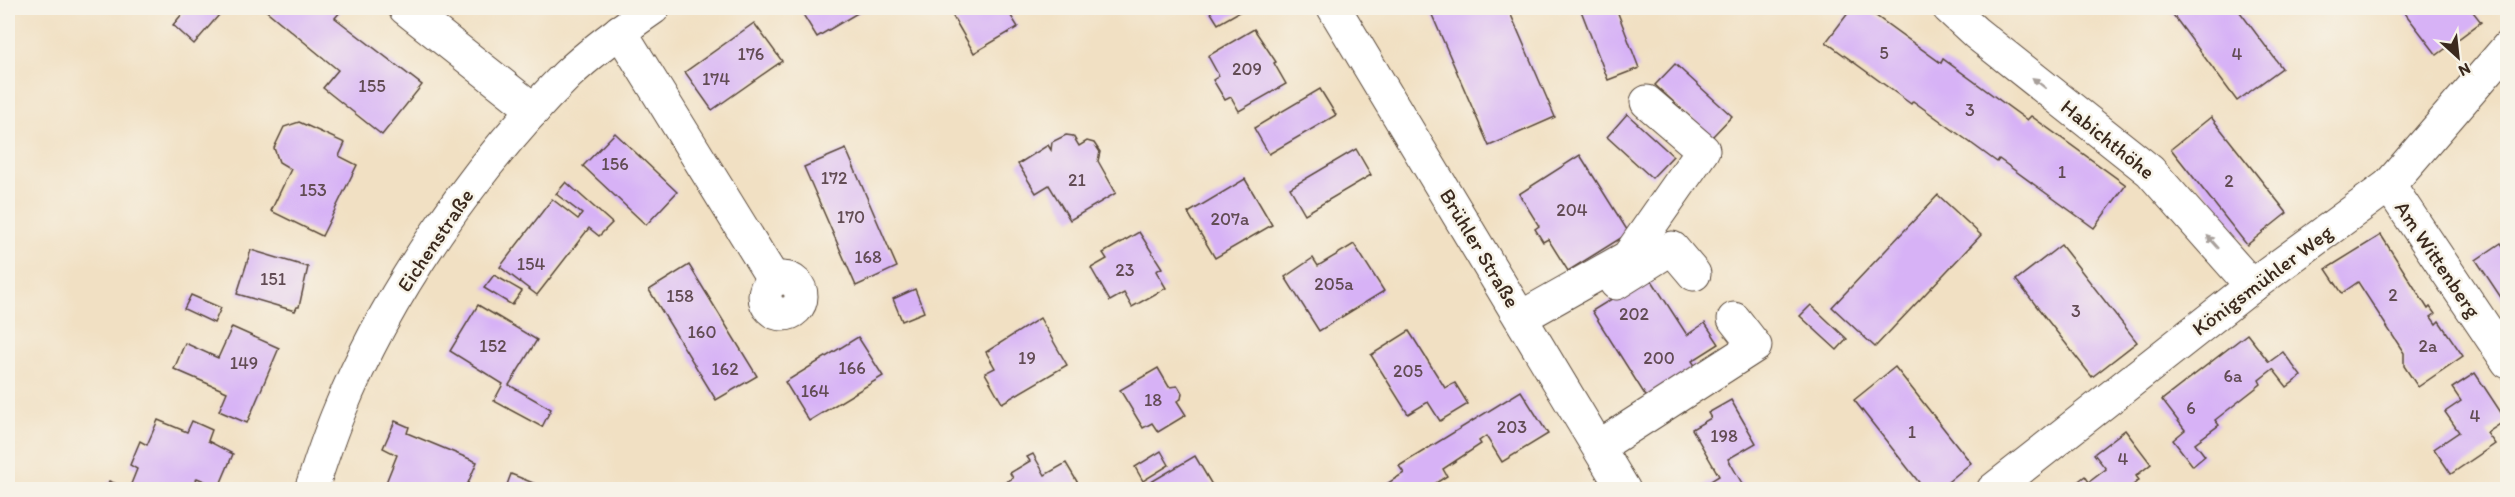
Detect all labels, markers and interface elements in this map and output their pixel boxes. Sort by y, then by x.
north arrow [2428,27,2488,87]
house number: 5 [1879,42,1889,64]
house number: 176 [738,43,764,65]
house number: 4 [2232,43,2243,65]
house number: 209 [1232,58,1262,80]
text: N [2455,59,2474,81]
house number: 174 [702,68,730,90]
house number: 155 [358,75,386,97]
one-way arrow [2031,77,2046,89]
street label: Habichthöhe [2056,94,2160,184]
house number: 3 [1965,99,1975,121]
house number: 156 [601,153,629,175]
house number: 1 [2058,161,2066,183]
house number: 172 [821,167,848,189]
house number: 21 [1068,169,1086,191]
house number: 2 [2224,170,2234,192]
house number: 153 [299,179,327,201]
street label: Eichenstraße [391,184,479,296]
street label: Brühler Straße [1435,184,1525,312]
street label: Am Wittenberg [2390,196,2486,322]
house number: 204 [1556,199,1588,221]
house number: 170 [837,206,865,228]
house number: 207a [1211,208,1250,230]
street label: Königsmühler Weg [2187,219,2337,341]
one-way arrow [2207,235,2220,250]
house number: 168 [854,246,882,268]
house number: 154 [517,253,545,275]
house number: 23 [1115,259,1135,281]
house number: 151 [260,268,286,290]
house number: 205a [1314,273,1354,295]
house number: 2 [2388,284,2398,306]
house number: 158 [666,285,694,307]
house number: 3 [2071,300,2081,322]
house number: 202 [1619,303,1650,325]
house number: 160 [688,321,716,343]
house number: 152 [479,335,507,357]
house number: 2a [2419,335,2438,357]
house number: 19 [1018,347,1036,369]
house number: 200 [1643,347,1675,369]
house number: 149 [230,352,258,374]
house number: 166 [838,357,866,379]
house number: 162 [711,358,739,380]
house number: 205 [1393,360,1423,382]
house number: 6a [2224,365,2243,387]
house number: 164 [801,380,830,402]
house number: 18 [1144,389,1162,411]
house number: 6 [2186,397,2196,419]
house number: 4 [2470,405,2481,427]
house number: 203 [1497,416,1527,438]
house number: 1 [1908,421,1916,443]
house number: 198 [1710,425,1738,447]
house number: 4 [2118,448,2129,470]

